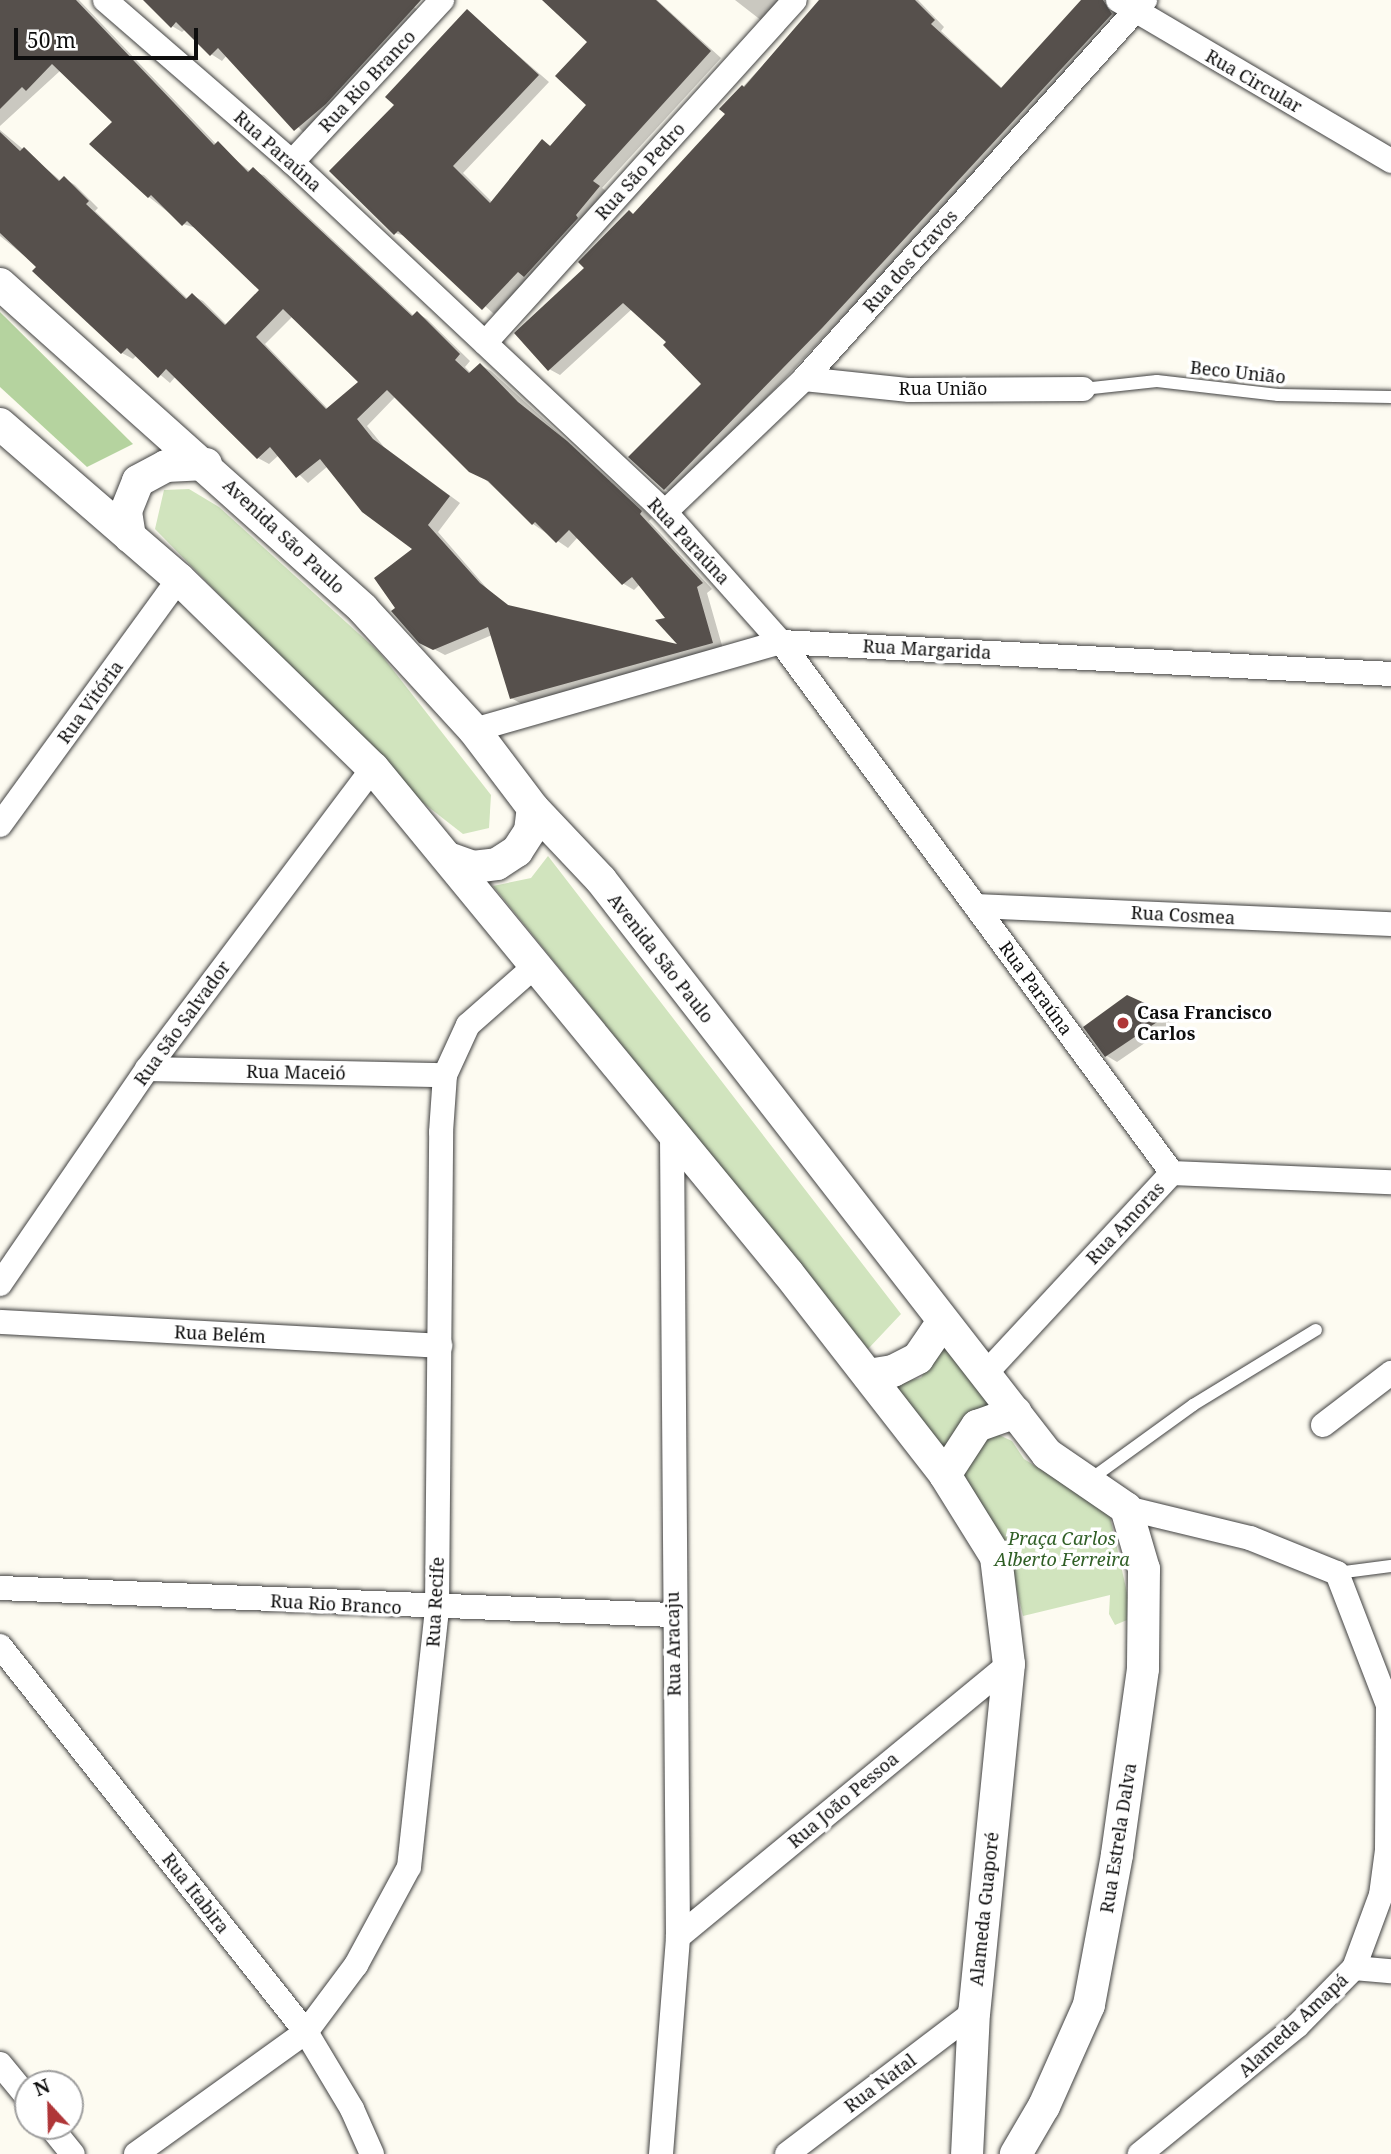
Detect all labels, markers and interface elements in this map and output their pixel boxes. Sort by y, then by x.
scale bar [18,14,201,58]
text: 50 m [27,26,76,54]
street label: Rua Rio Branco [314,26,420,136]
street label: Rua Circular [1202,45,1306,117]
street label: Rua Paraúna [230,106,326,196]
street label: Rua São Pedro [591,118,689,224]
street label: Rua dos Cravos [858,205,962,317]
street label: Beco União [1189,356,1287,388]
street label: Rua União [899,377,987,399]
street label: Avenida São Paulo [219,474,349,598]
street label: Rua Paraúna [643,493,735,589]
street label: Rua Margarida [862,635,992,663]
street label: Rua Vitória [53,656,127,748]
street label: Avenida São Paulo [604,889,718,1027]
street label: Rua Cosmea [1130,901,1236,929]
street label: Rua Paraúna [995,937,1077,1039]
street label: Rua São Salvador [129,956,235,1090]
place label: Casa Francisco Carlos [1137,1002,1272,1044]
marker: Casa Francisco Carlos [1115,1015,1131,1031]
street label: Rua Maceió [246,1060,346,1084]
street label: Rua Amoras [1081,1177,1169,1269]
street label: Rua Belém [174,1321,266,1347]
park label: Praça Carlos Alberto Ferreira [994,1528,1130,1570]
street label: Rua Recife [422,1556,448,1648]
street label: Rua Rio Branco [270,1590,402,1618]
street label: Rua Aracaju [661,1591,685,1697]
street label: Rua João Pessoa [783,1748,903,1852]
street label: Rua Estrela Dalva [1095,1761,1141,1915]
street label: Alameda Guaporé [965,1831,1003,1987]
street label: Rua Itabira [158,1848,234,1938]
street label: Alameda Amapá [1234,1969,1352,2081]
street label: Rua Natal [840,2049,920,2117]
north arrow [14,2070,84,2140]
text: N [30,2073,54,2102]

